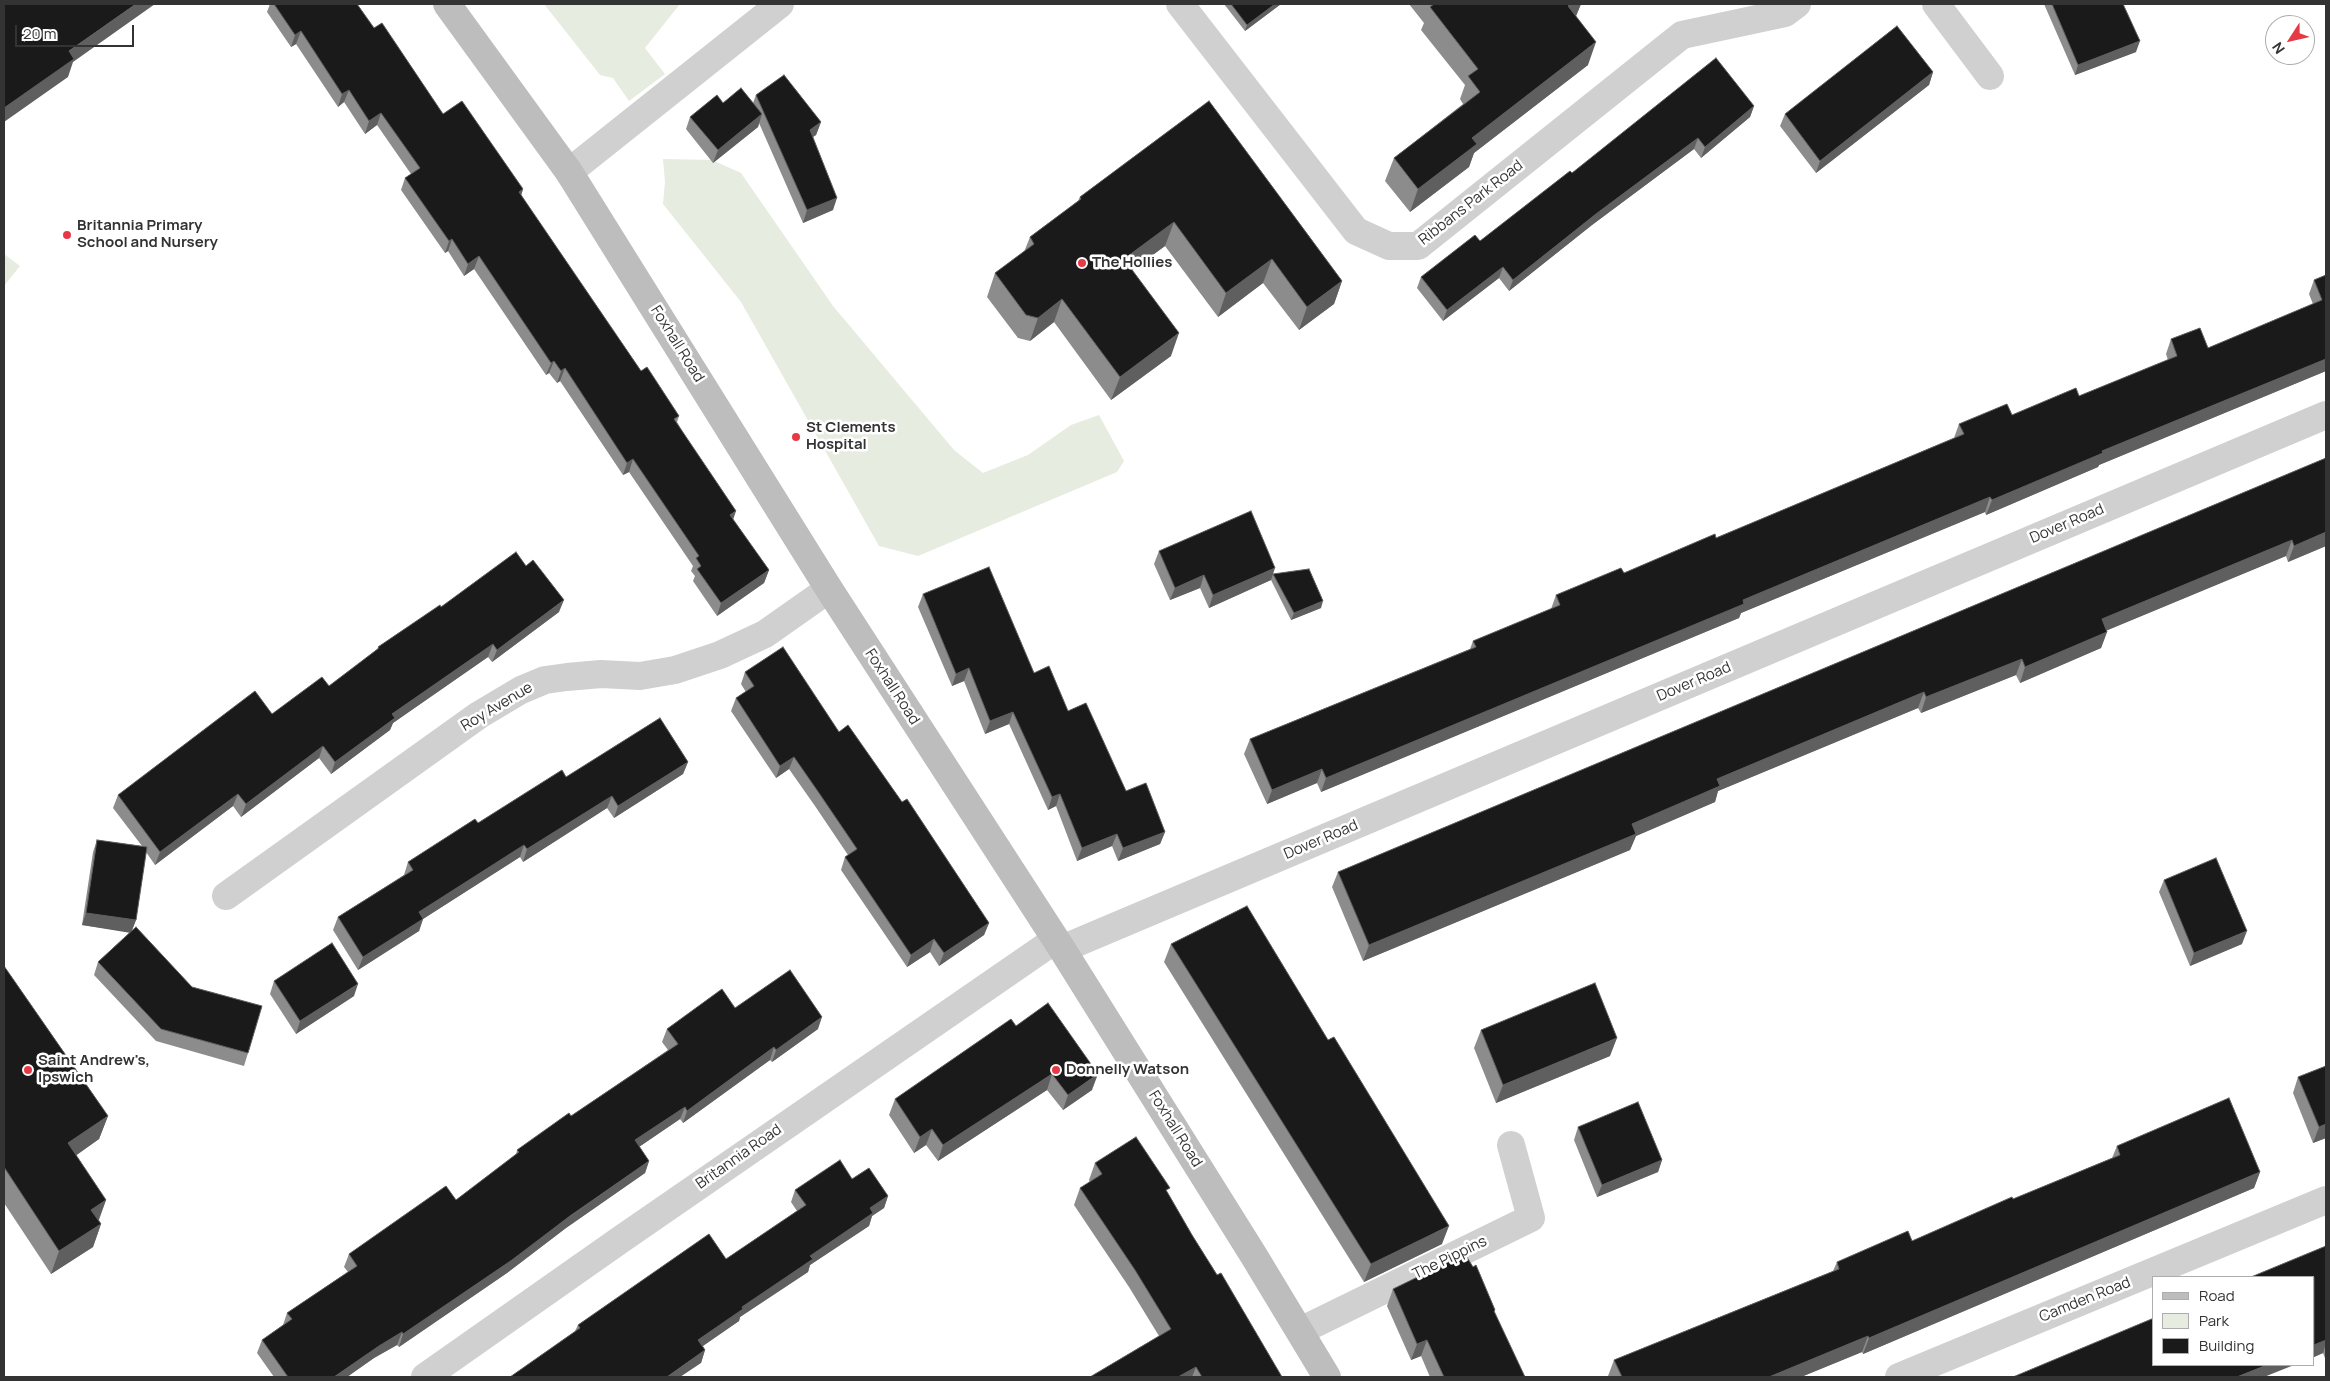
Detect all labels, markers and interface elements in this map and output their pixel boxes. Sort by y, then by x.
scale bar [18,15,136,47]
north arrow [2265,15,2315,65]
text: 20 m [23,23,56,44]
text: N [2267,39,2289,58]
street label: Ribbans Park Road [1415,157,1527,249]
place label: Britannia Primary School and Nursery [77,217,218,252]
marker: Britannia Primary School and Nursery [61,229,73,241]
place label: The Hollies [1092,254,1172,272]
marker: The Hollies [1076,257,1088,269]
street label: Foxhall Road [646,302,708,386]
place label: St Clements Hospital [806,419,896,454]
marker: St Clements Hospital [790,431,802,443]
street label: Dover Road [2027,500,2107,548]
street label: Foxhall Road [861,646,923,728]
street label: Dover Road [1654,658,1734,706]
street label: Roy Avenue [458,679,536,735]
street label: Dover Road [1281,816,1361,864]
place label: Saint Andrew's, Ipswich [38,1052,150,1087]
place label: Donnelly Watson [1066,1061,1189,1079]
marker: Saint Andrew's, Ipswich [22,1064,34,1076]
marker: Donnelly Watson [1050,1064,1062,1076]
street label: Foxhall Road [1144,1087,1206,1171]
street label: Britannia Road [693,1121,785,1193]
street label: The Pippins [1410,1232,1490,1284]
street label: Camden Road [2037,1274,2133,1326]
legend [2152,1276,2315,1366]
text: Road [2199,1285,2235,1306]
text: Park [2199,1310,2229,1331]
text: Building [2199,1335,2254,1356]

